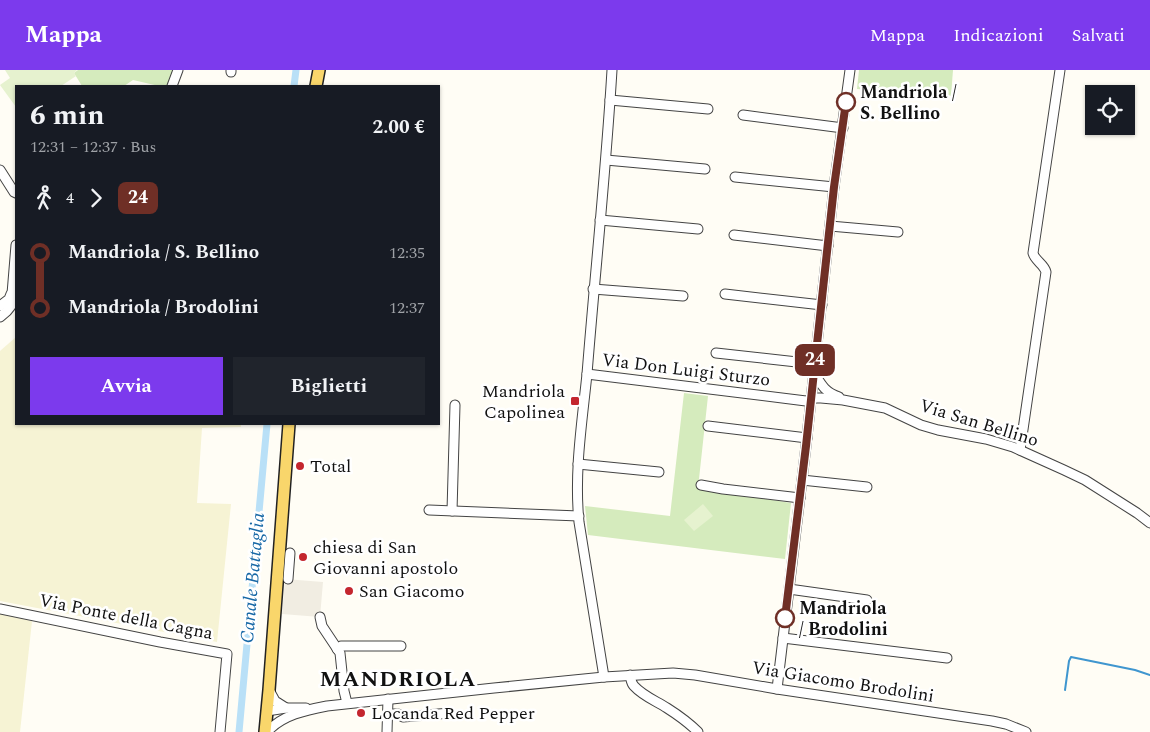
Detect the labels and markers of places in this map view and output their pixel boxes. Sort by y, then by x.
place label: Mandriola / S. Bellino [860,79,957,127]
marker: Mandriola / S. Bellino [836,92,856,112]
place label: Mandriola Capolinea [482,378,565,426]
marker: Mandriola Capolinea [569,395,581,407]
place label: Total [310,453,351,480]
marker: Total [294,460,306,472]
place label: chiesa di San Giovanni apostolo [313,534,458,582]
marker: chiesa di San Giovanni apostolo [297,551,309,563]
place label: San Giacomo [359,578,465,605]
marker: San Giacomo [343,585,355,597]
place label: Mandriola / Brodolini [799,595,888,643]
marker: Mandriola / Brodolini [775,608,795,628]
place label: Locanda Red Pepper [371,700,535,727]
marker: Locanda Red Pepper [355,707,367,719]

